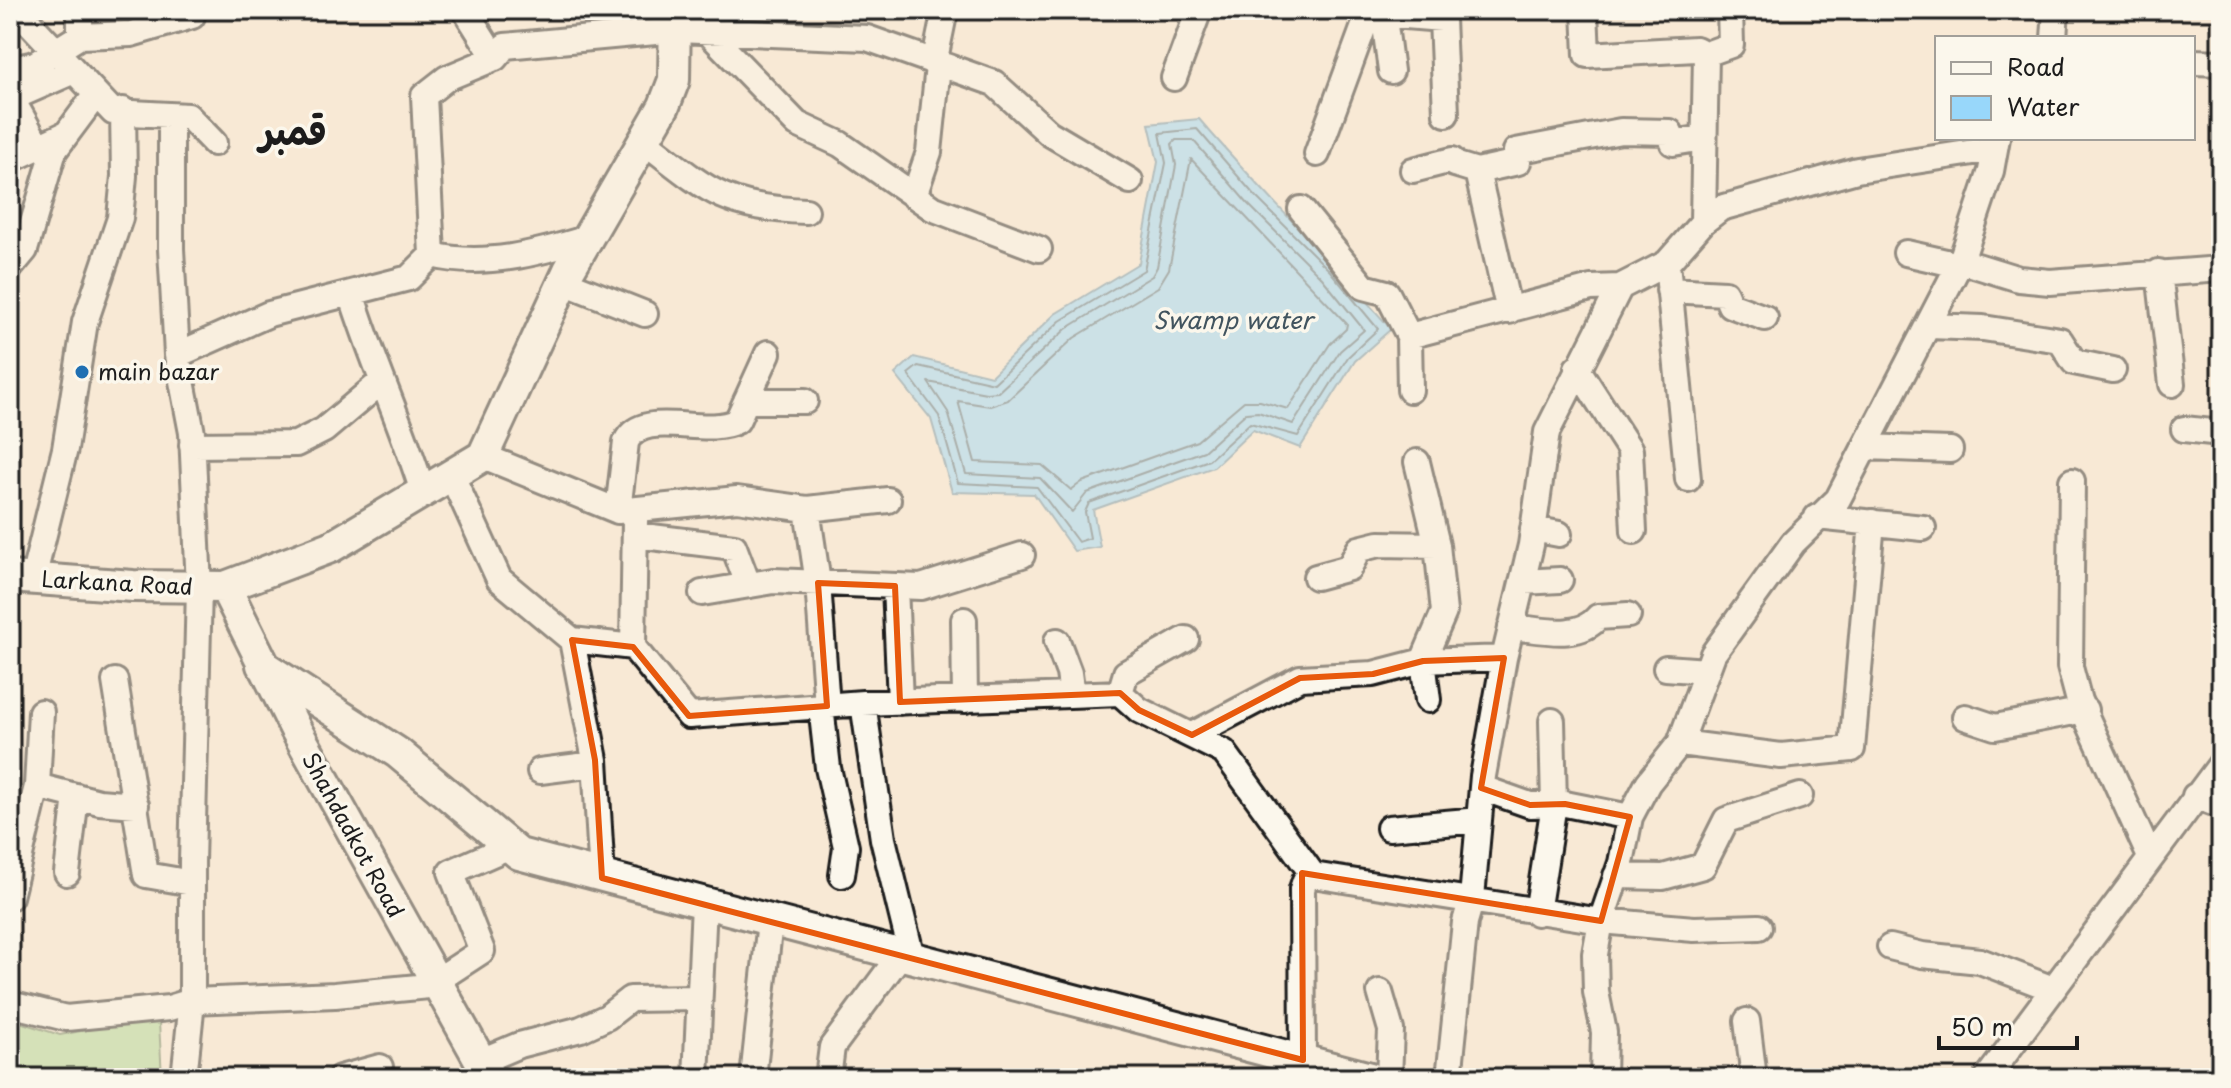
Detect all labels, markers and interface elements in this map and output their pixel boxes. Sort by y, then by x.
legend [1935,36,2195,140]
text: Road [2007,48,2065,84]
text: Water [2007,88,2080,124]
district label: قمبر [255,101,327,158]
water label: Swamp water [1153,301,1317,337]
place label: main bazar [98,354,219,387]
marker: main bazar [73,363,91,381]
street label: Larkana Road [41,561,194,602]
street label: Shahdadkot Road [295,745,414,923]
scale bar [1939,1000,2077,1050]
text: 50 m [1951,1008,2013,1044]

